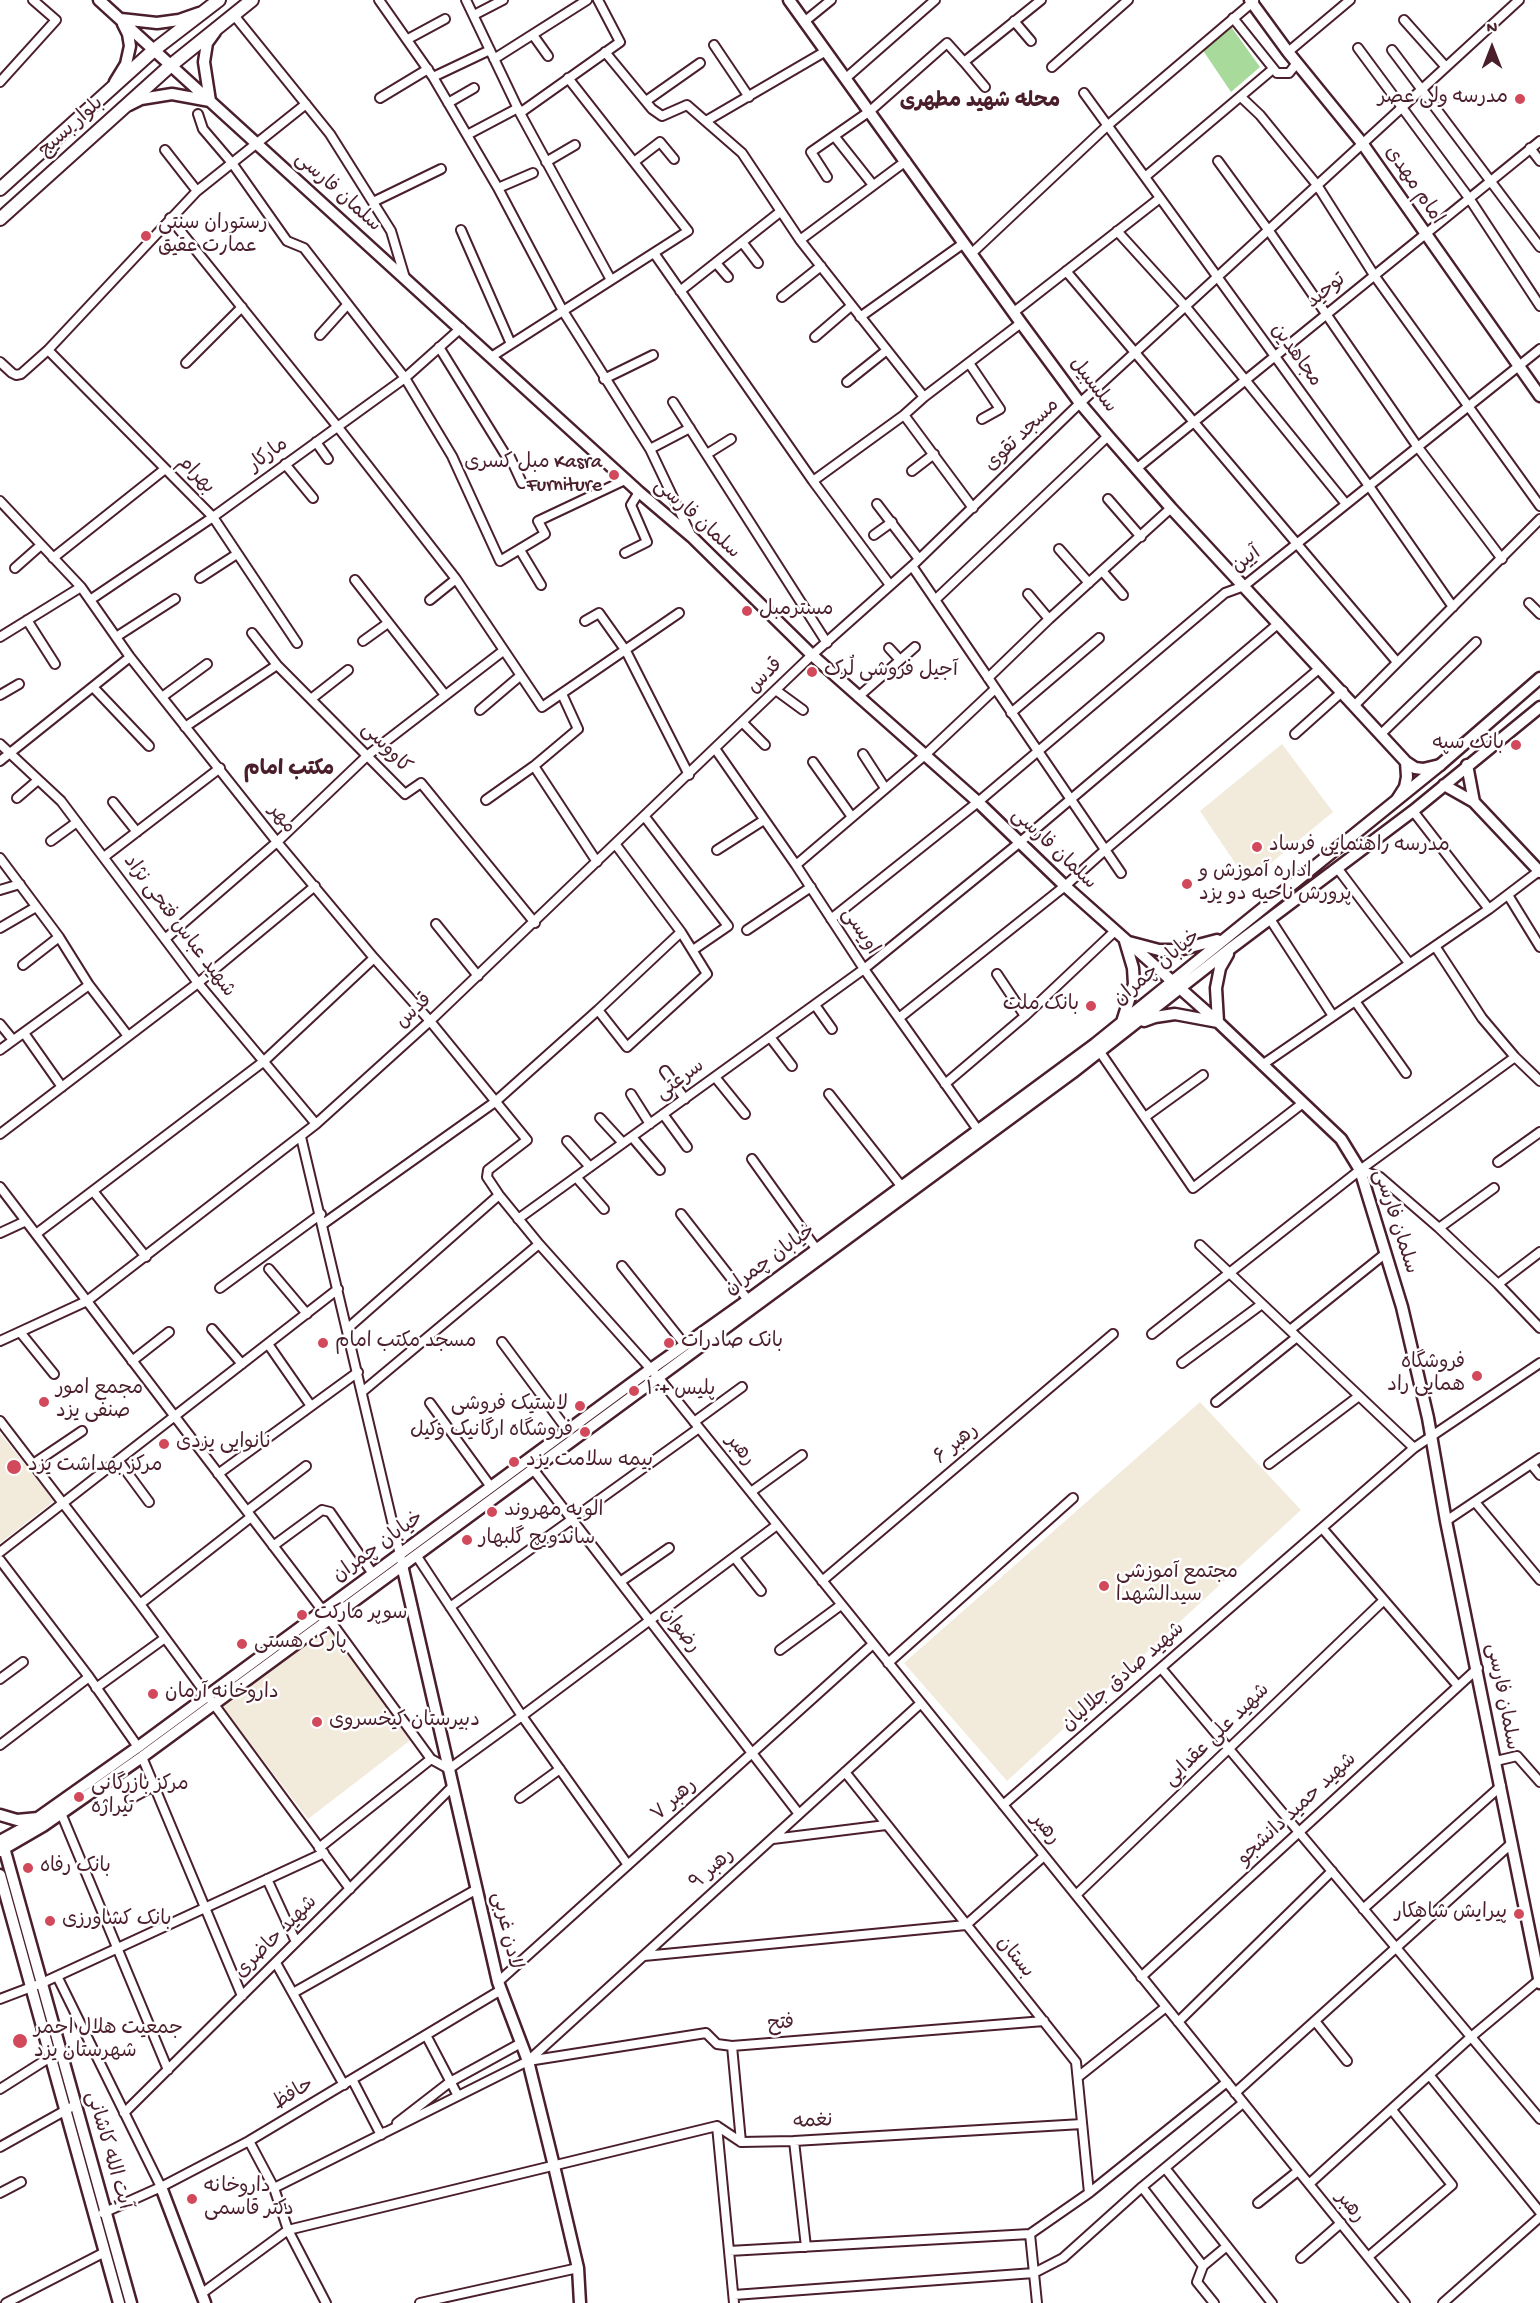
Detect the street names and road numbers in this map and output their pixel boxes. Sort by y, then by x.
street label: بلوار بسیج [35,93,109,163]
street label: امام مهدی [1378,142,1448,230]
street label: سلمان فارسی [289,148,385,238]
street label: توحید [1302,269,1352,315]
street label: مجاهدین [1264,320,1326,392]
street label: سلسبیل [1063,353,1121,419]
street label: مسجد تقوی [981,394,1065,478]
street label: مارکار [244,433,294,479]
street label: بهرام [171,452,219,500]
street label: سلمان فارسی [648,475,744,565]
street label: آیین [1228,542,1266,580]
street label: قدس [743,654,789,700]
street label: کاووسی [355,718,415,780]
street label: مهر [262,801,300,839]
street label: سلمان فارسی [1005,804,1101,896]
street label: شهید عباس فتحی نژاد [117,851,239,1003]
street label: اویسی [835,904,883,960]
street label: خیابان چمران [1110,926,1206,1012]
street label: قدس [392,989,438,1035]
street label: سرعتی [652,1055,710,1107]
street label: سلمان فارسی [1366,1167,1422,1277]
street label: خیابان چمران [721,1220,821,1302]
street label: رهبر ۶ [930,1419,984,1471]
street label: رهبر [719,1430,759,1472]
street label: خیابان چمران [329,1507,429,1589]
street label: رضوان [654,1603,704,1659]
street label: شهید صادق جلالیان [1058,1618,1190,1738]
street label: سلمان فارسی [1479,1642,1523,1752]
street label: شهید علی عقدایی [1160,1679,1276,1793]
street label: شهید حمید دانشجو [1233,1749,1363,1871]
street label: رهبر ۷ [647,1774,703,1828]
street label: رهبر [1024,1809,1064,1851]
street label: رهبر ۹ [686,1844,740,1896]
street label: لادن غربی [484,1890,526,1972]
street label: شهید حاضری [230,1891,324,1985]
street label: بستان [990,1932,1038,1984]
street label: فتح [767,2012,795,2038]
street label: حافظ [269,2073,319,2117]
street label: آیت الله کاشانی [79,2089,135,2213]
street label: نغمه [793,2110,833,2136]
street label: رهبر [1329,2187,1369,2229]

